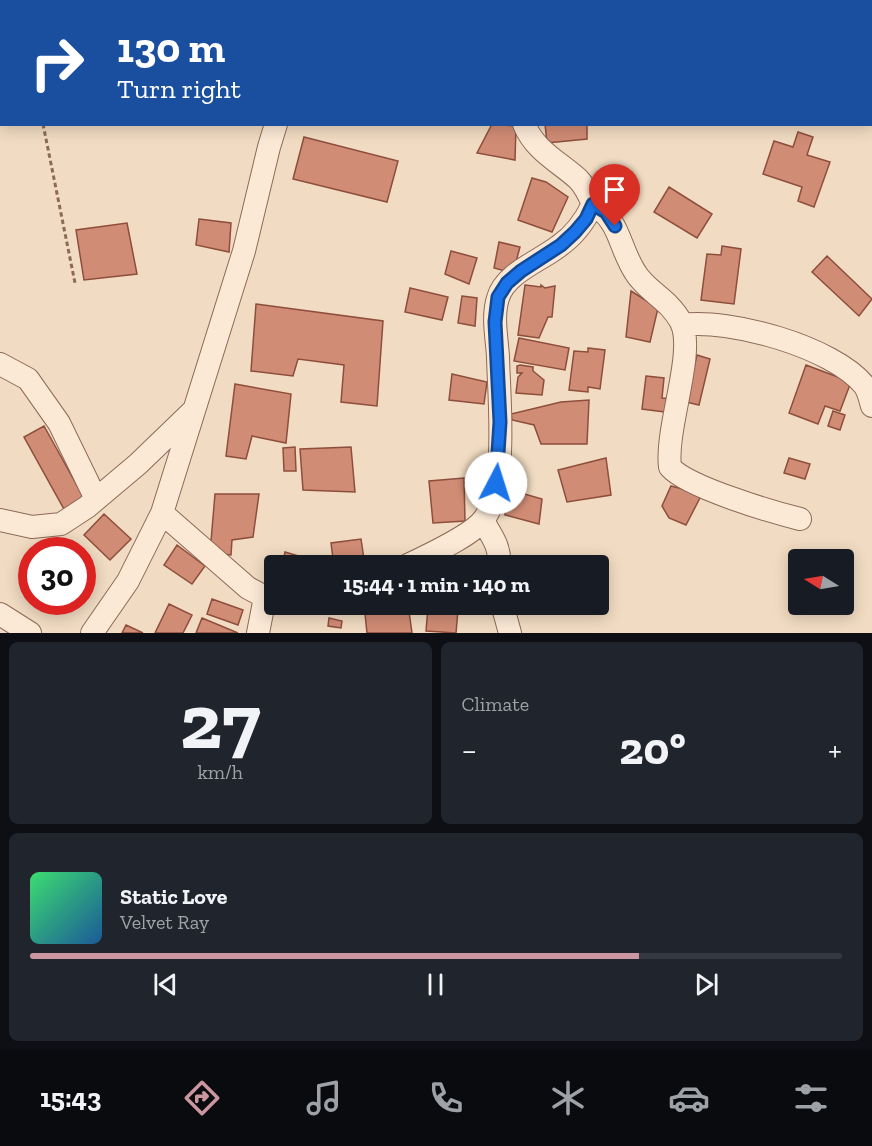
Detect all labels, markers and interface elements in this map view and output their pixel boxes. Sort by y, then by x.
text: 130 m [117,22,225,73]
icon: right [18,24,96,102]
text: Turn right [117,73,241,105]
pin [589,164,640,226]
icon: arrive [598,173,631,206]
position arrow [464,451,528,515]
speed limit sign: 30 [18,537,96,615]
north arrow [788,549,854,615]
map controls [788,549,854,615]
text: 15:44 · 1 min · 140 m [343,571,530,598]
text: 27 [180,674,261,768]
text: Climate [462,692,529,716]
text: 20° [619,722,686,776]
text: − [462,730,477,769]
text: + [828,730,842,769]
text: km/h [197,760,243,784]
text: Static Love [120,883,227,910]
text: Velvet Ray [120,910,209,934]
icon: previous [149,968,182,1001]
icon: pause [419,968,452,1001]
icon: next [690,968,723,1001]
icon: directions [181,1077,223,1119]
icon: music [303,1077,345,1119]
icon: phone [425,1077,467,1119]
icon: climate [547,1077,589,1119]
icon: car [668,1077,710,1119]
icon: filters [790,1077,832,1119]
text: 15:43 [40,1082,101,1114]

